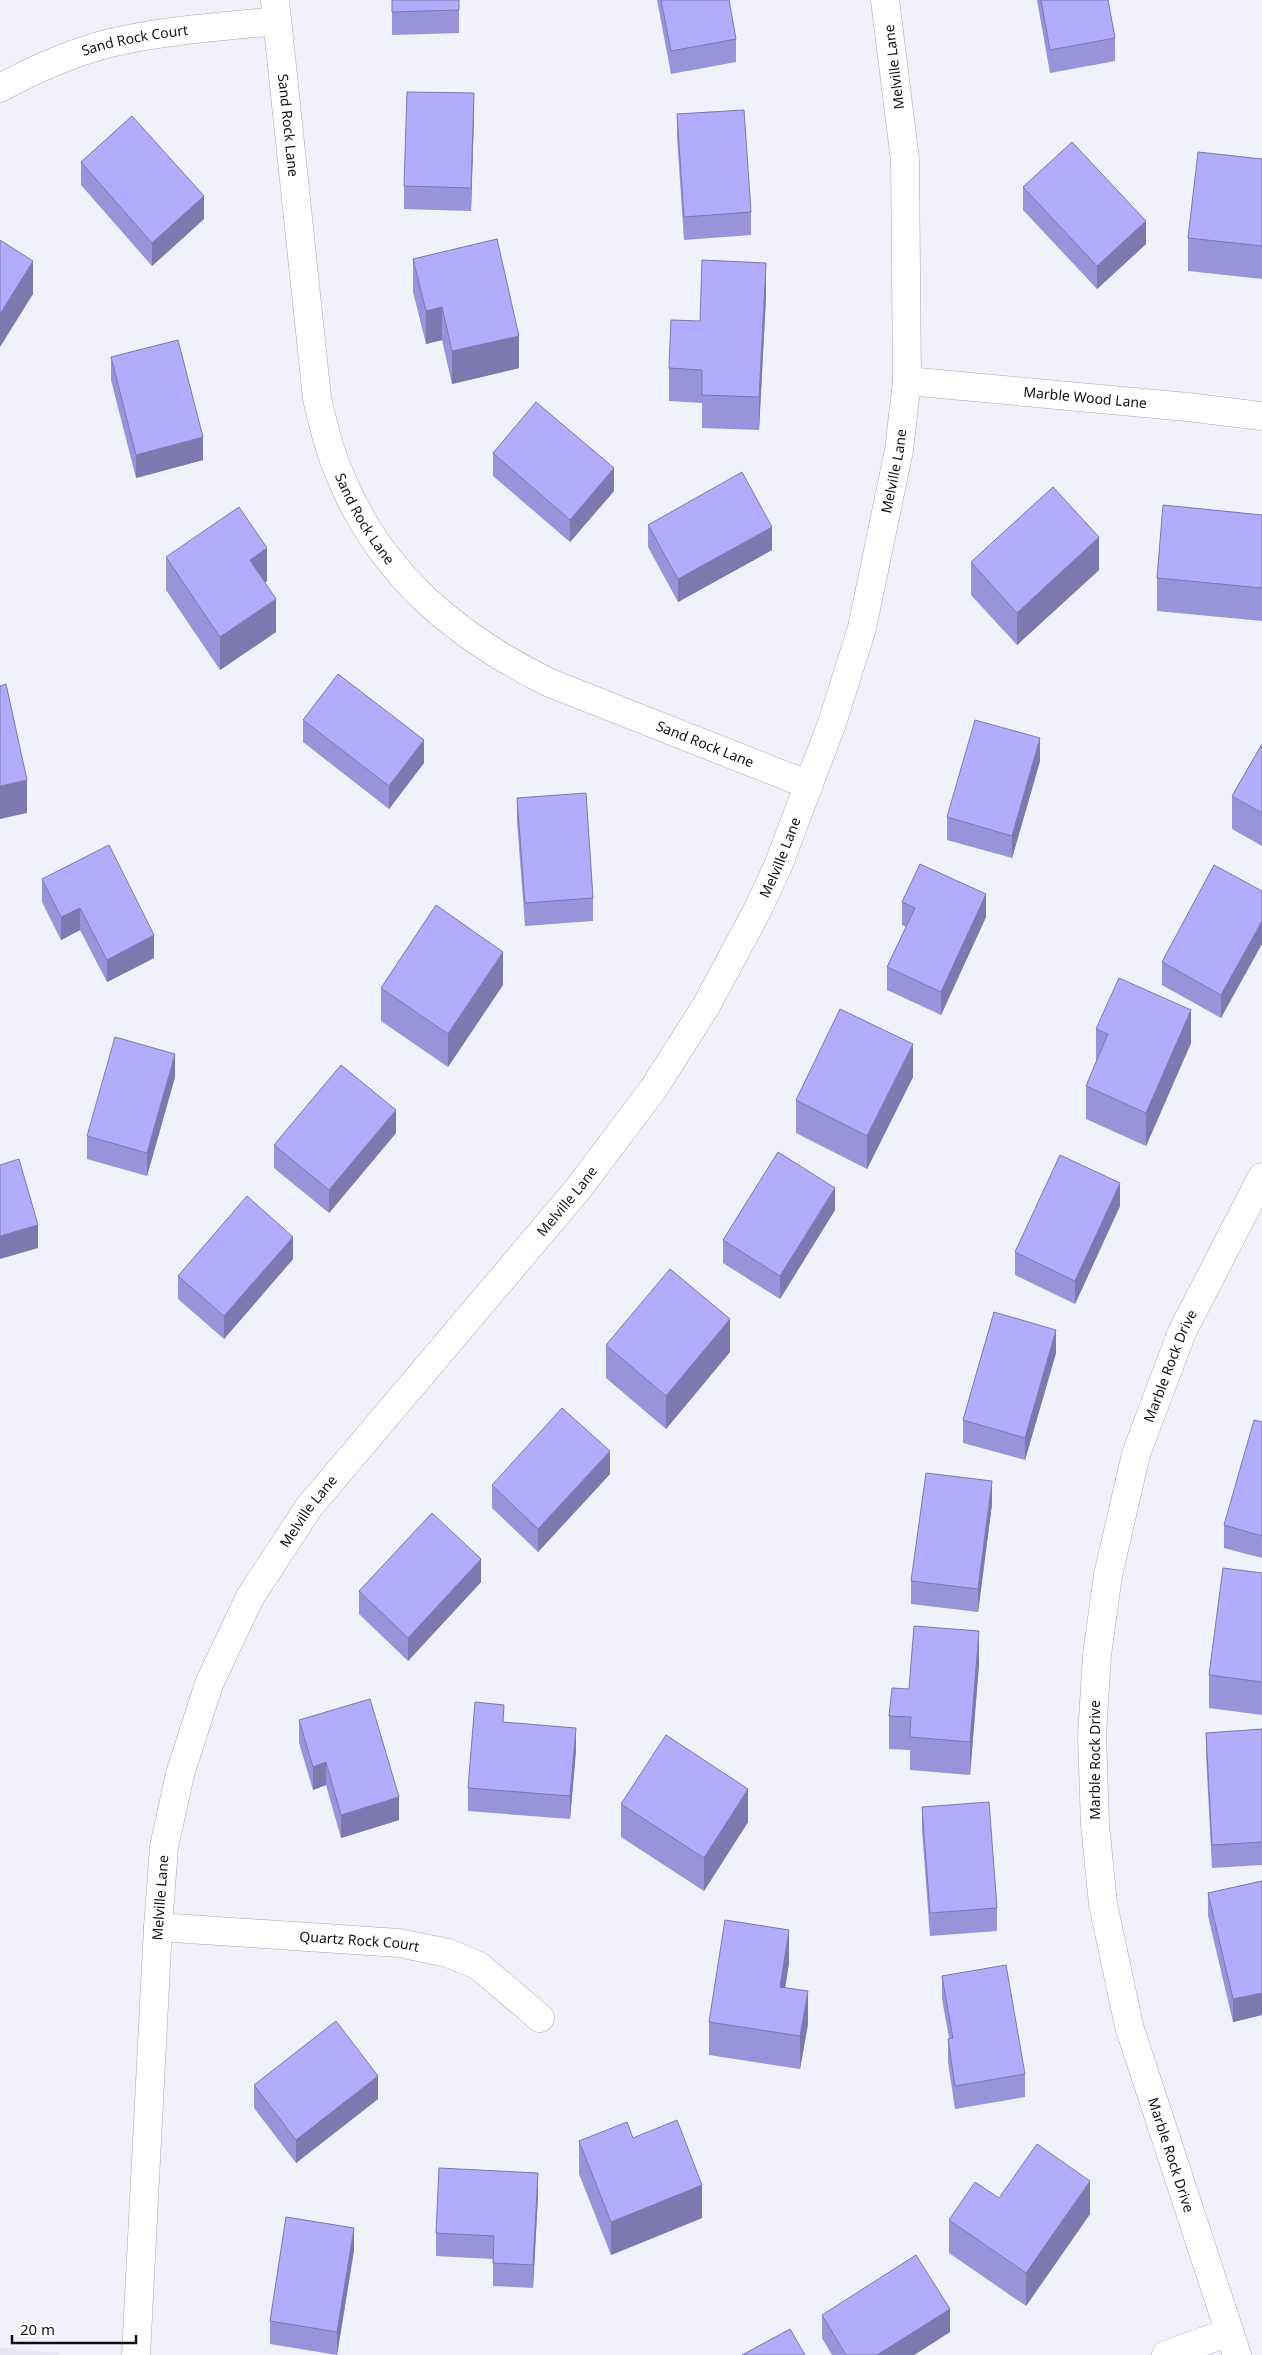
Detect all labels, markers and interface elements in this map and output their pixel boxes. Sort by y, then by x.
street label: Sand Rock Court [79,20,189,60]
street label: Melville Lane [879,23,908,111]
street label: Sand Rock Lane [274,73,304,178]
street label: Marble Wood Lane [1023,382,1148,412]
street label: Melville Lane [876,428,910,515]
street label: Sand Rock Lane [331,470,399,568]
street label: Sand Rock Lane [654,716,757,771]
street label: Melville Lane [755,814,805,901]
street label: Melville Lane [532,1162,601,1240]
street label: Marble Rock Drive [1139,1306,1201,1425]
street label: Melville Lane [275,1471,341,1551]
street label: Marble Rock Drive [1085,1700,1104,1820]
street label: Melville Lane [147,1854,172,1941]
street label: Quartz Rock Court [299,1926,421,1956]
street label: Marble Rock Drive [1144,2095,1199,2215]
scale bar [12,2312,136,2344]
text: 20 m [20,2319,55,2339]

